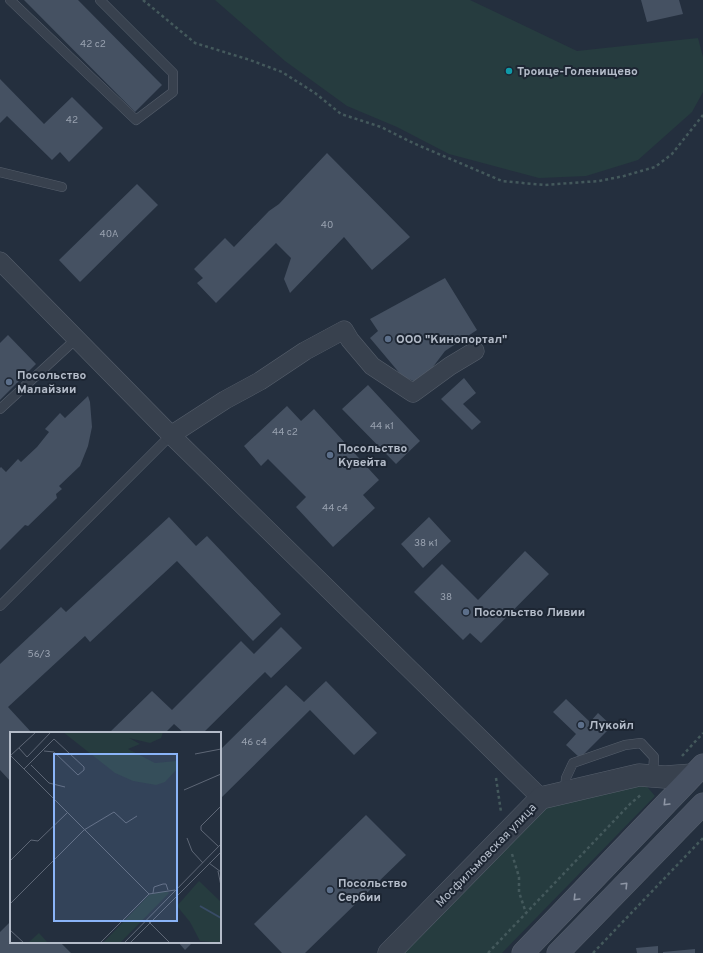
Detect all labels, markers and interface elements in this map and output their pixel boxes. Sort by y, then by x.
house number: 42 с2 [80,38,106,51]
place label: Троице-Голенищево [517,64,638,80]
marker: Троице-Голенищево [504,66,514,76]
house number: 42 [66,114,78,127]
house number: 40 [321,219,333,232]
house number: 40А [99,228,119,241]
place label: ООО "Кинопортал" [396,332,507,348]
marker: ООО "Кинопортал" [383,334,393,344]
place label: Посольство Малайзии [17,368,87,398]
marker: Посольство Малайзии [4,377,14,387]
house number: 44 к1 [370,420,394,433]
house number: 44 с2 [272,426,298,439]
place label: Посольство Кувейта [338,441,408,471]
marker: Посольство Кувейта [325,450,335,460]
house number: 44 с4 [322,502,348,515]
house number: 38 к1 [414,537,438,550]
house number: 38 [440,591,452,604]
place label: Посольство Ливии [474,605,585,621]
marker: Посольство Ливии [461,607,471,617]
house number: 56/3 [27,648,51,661]
place label: Лукойл [589,718,634,734]
marker: Лукойл [576,720,586,730]
inset map [10,732,221,943]
house number: 46 с4 [241,736,267,749]
one-way arrow [663,798,670,806]
street label: Мосфильмовская улица [433,800,541,911]
place label: Посольство Сербии [338,876,408,906]
one-way arrow [620,882,628,890]
marker: Посольство Сербии [325,885,335,895]
one-way arrow [573,893,581,901]

